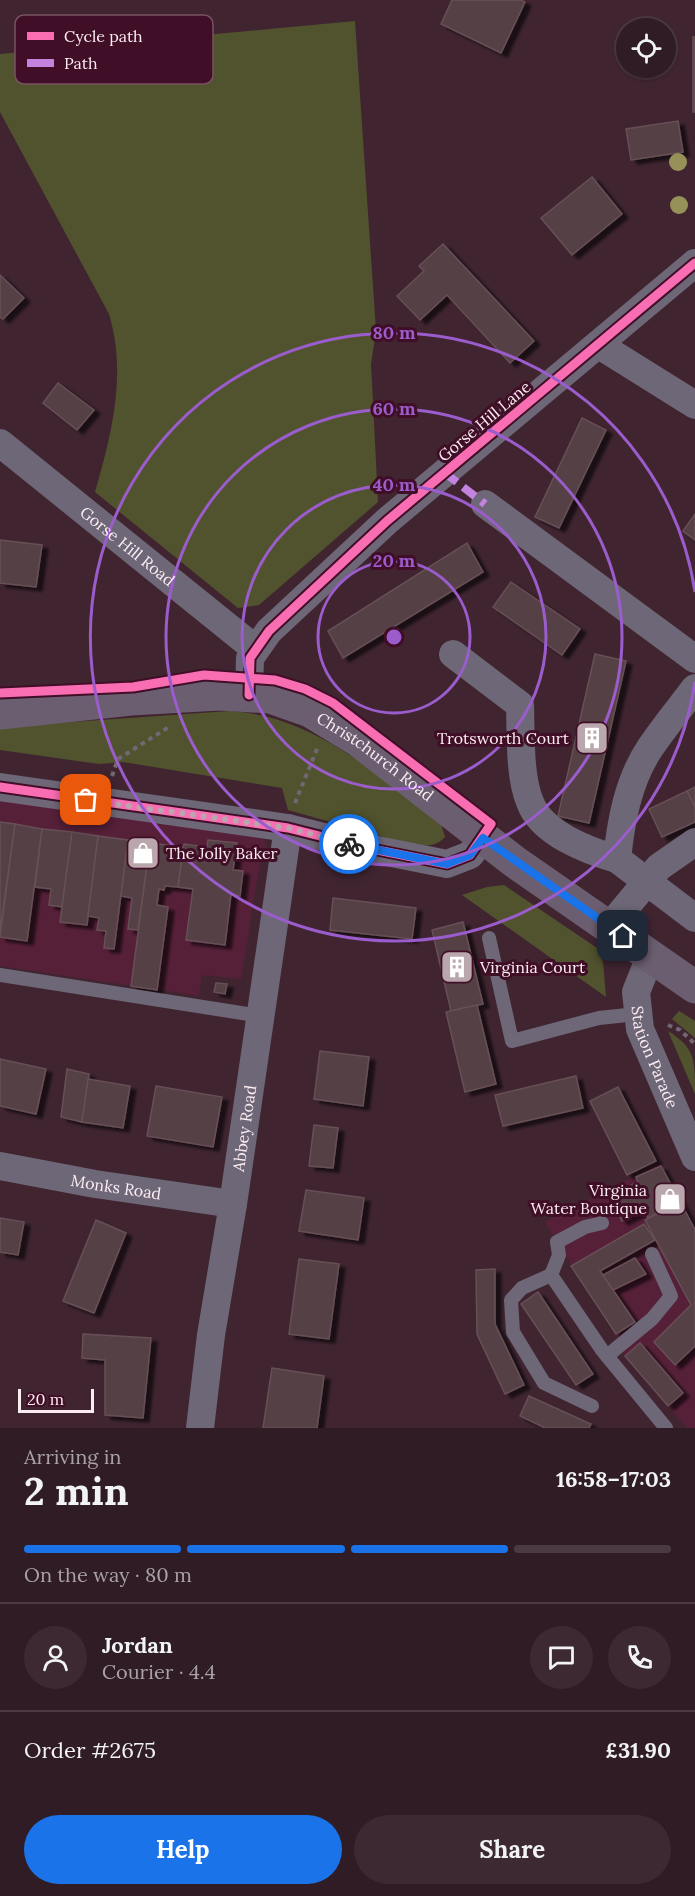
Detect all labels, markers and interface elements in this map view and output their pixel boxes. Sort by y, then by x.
legend [15,15,213,84]
map controls [616,18,676,78]
button: locate [616,18,676,78]
text: Cycle path [64,26,143,46]
text: Path [64,53,98,73]
text: 80 m [372,321,416,344]
street label: Gorse Hill Lane [434,376,535,466]
text: 60 m [372,397,416,420]
text: 40 m [373,473,416,496]
street label: Gorse Hill Road [76,502,179,590]
text: 20 m [373,549,416,572]
centre of rings [384,627,404,647]
street label: Christchurch Road [313,708,438,806]
building icon: Trotsworth Court [574,720,610,756]
place label: Trotsworth Court [437,728,570,748]
pin [60,774,111,825]
icon: bag [69,783,102,816]
courier [319,814,379,874]
icon: bike [333,828,366,861]
shop icon: The Jolly Baker [125,835,161,871]
place label: The Jolly Baker [166,843,278,863]
pin [597,910,648,961]
icon: home [606,919,639,952]
building icon: Virginia Court [439,949,475,985]
place label: Virginia Court [479,957,586,977]
street label: Station Parade [628,1005,683,1112]
street label: Abbey Road [228,1083,260,1174]
street label: Monks Road [69,1170,163,1204]
place label: Virginia Water Boutique [531,1180,647,1218]
shop icon: Virginia Water Boutique [652,1181,688,1217]
scale bar [18,1386,94,1414]
text: 20 m [27,1389,64,1409]
text: Arriving in [24,1444,121,1469]
text: 16:58–17:03 [556,1465,671,1493]
text: 2 min [24,1466,129,1516]
text: On the way · 80 m [24,1562,192,1587]
button: person [24,1626,87,1689]
button: chat [530,1626,593,1689]
button: phone [608,1626,671,1689]
text: Jordan [102,1631,173,1659]
text: Courier · 4.4 [102,1659,216,1684]
text: Order #2675 [24,1736,156,1764]
text: £31.90 [605,1736,671,1764]
button: Help [24,1815,342,1884]
button: Share [354,1815,671,1884]

